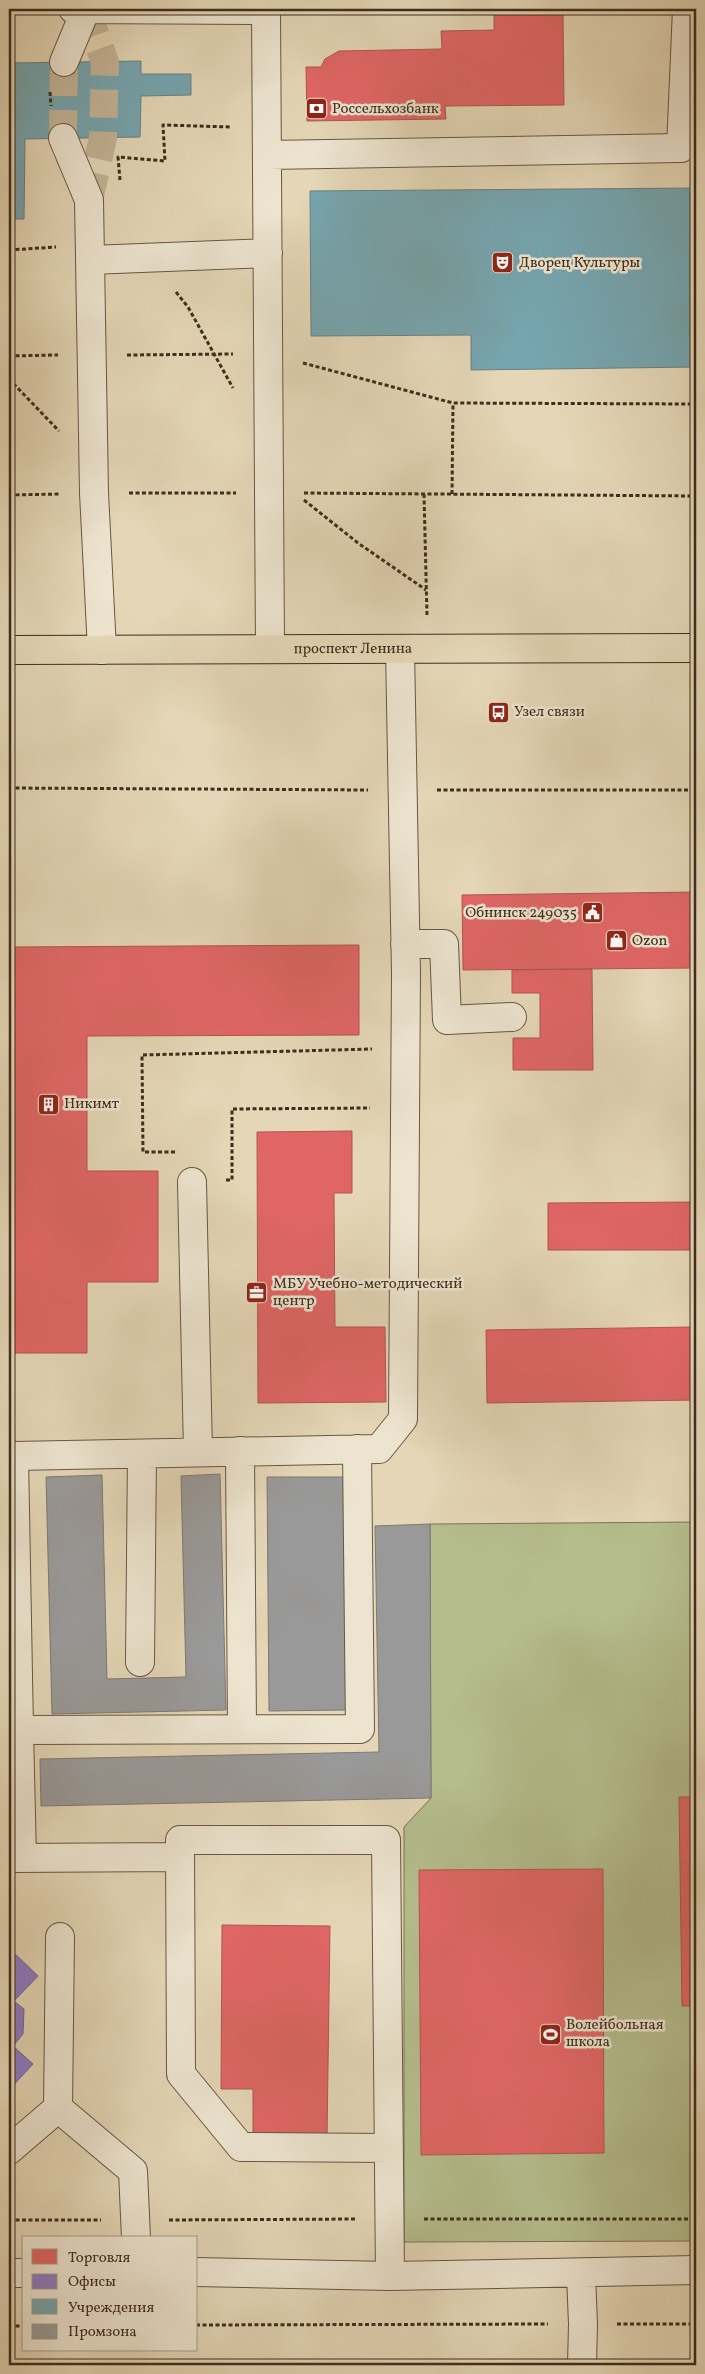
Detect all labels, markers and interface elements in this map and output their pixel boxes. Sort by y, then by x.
bank icon: Россельхозбанк [304,97,328,121]
place label: Россельхозбанк [332,99,439,120]
theatre icon: Дворец Культуры [491,251,515,275]
place label: Дворец Культуры [519,253,641,274]
street label: проспект Ленина [294,638,412,660]
bus stop icon: Узел связи [486,700,510,724]
place label: Узел связи [514,702,585,723]
public building icon: Обнинск 249035 [581,901,605,925]
place label: Обнинск 249035 [465,903,577,924]
shop icon: Ozon [604,929,628,953]
place label: Ozon [632,931,667,952]
building icon: Никимт [36,1092,60,1116]
place label: Никимт [64,1094,120,1115]
place label: МБУ Учебно-методический центр [273,1274,462,1312]
office icon: МБУ Учебно-методический центр [245,1281,269,1305]
place label: Волейбольная школа [566,2015,664,2053]
sports icon: Волейбольная школа [538,2022,562,2046]
legend [22,2236,198,2352]
text: Торговля [68,2248,130,2269]
text: Офисы [68,2272,116,2293]
text: Учреждения [68,2298,154,2319]
text: Промзона [68,2322,137,2343]

